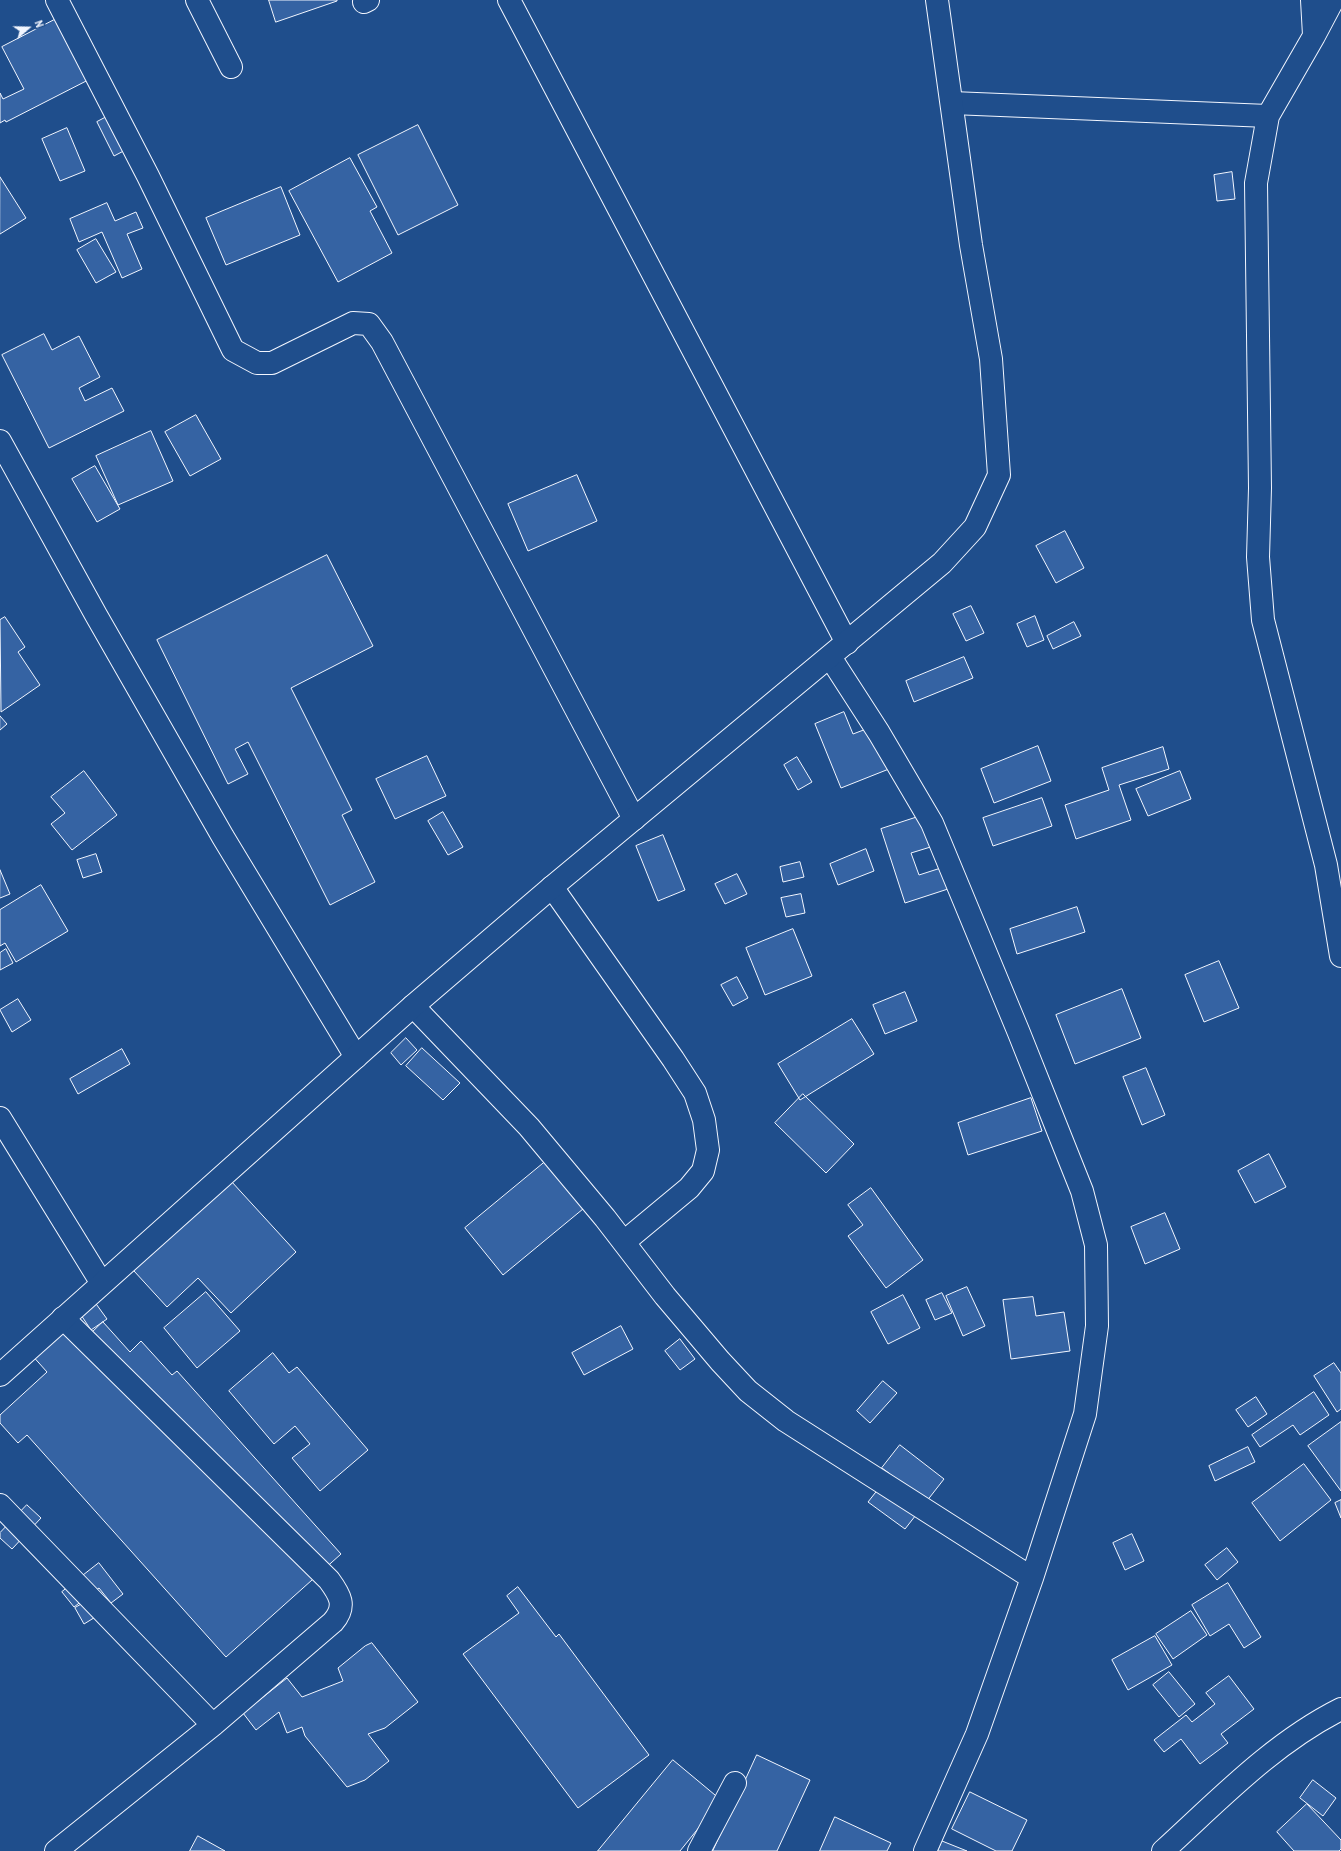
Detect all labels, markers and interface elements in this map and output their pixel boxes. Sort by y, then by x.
north arrow [8,8,48,48]
text: N [32,18,47,29]

